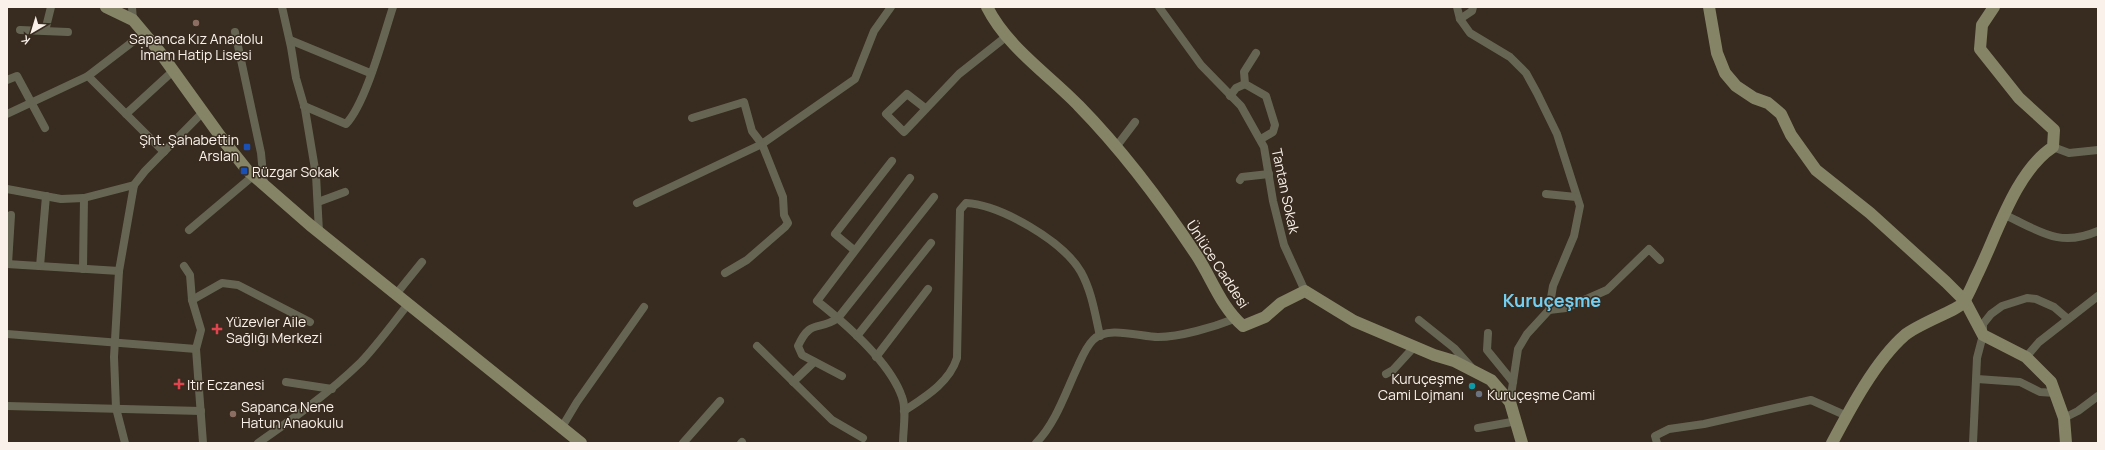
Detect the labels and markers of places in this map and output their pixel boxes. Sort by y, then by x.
marker: Sapanca Kız Anadolu İmam Hatip Lisesi [191,18,201,28]
place label: Sapanca Kız Anadolu İmam Hatip Lisesi [129,29,263,64]
place label: Şht. Şahabettin Arslan [139,130,239,165]
marker: Şht. Şahabettin Arslan [242,142,252,152]
place label: Rüzgar Sokak [252,162,340,181]
marker: Rüzgar Sokak [239,166,249,176]
place label: Yüzevler Aile Sağlığı Merkezi [226,312,322,347]
marker: Yüzevler Aile Sağlığı Merkezi [211,323,223,335]
place label: Kuruçeşme Cami Lojmanı [1378,369,1464,404]
place label: Itır Eczanesi [187,375,265,394]
marker: Itır Eczanesi [174,379,184,389]
marker: Kuruçeşme Cami Lojmanı [1467,381,1477,391]
place label: Kuruçeşme Cami [1487,385,1595,404]
marker: Kuruçeşme Cami [1474,389,1484,399]
place label: Sapanca Nene Hatun Anaokulu [241,397,344,432]
marker: Sapanca Nene Hatun Anaokulu [228,409,238,419]

